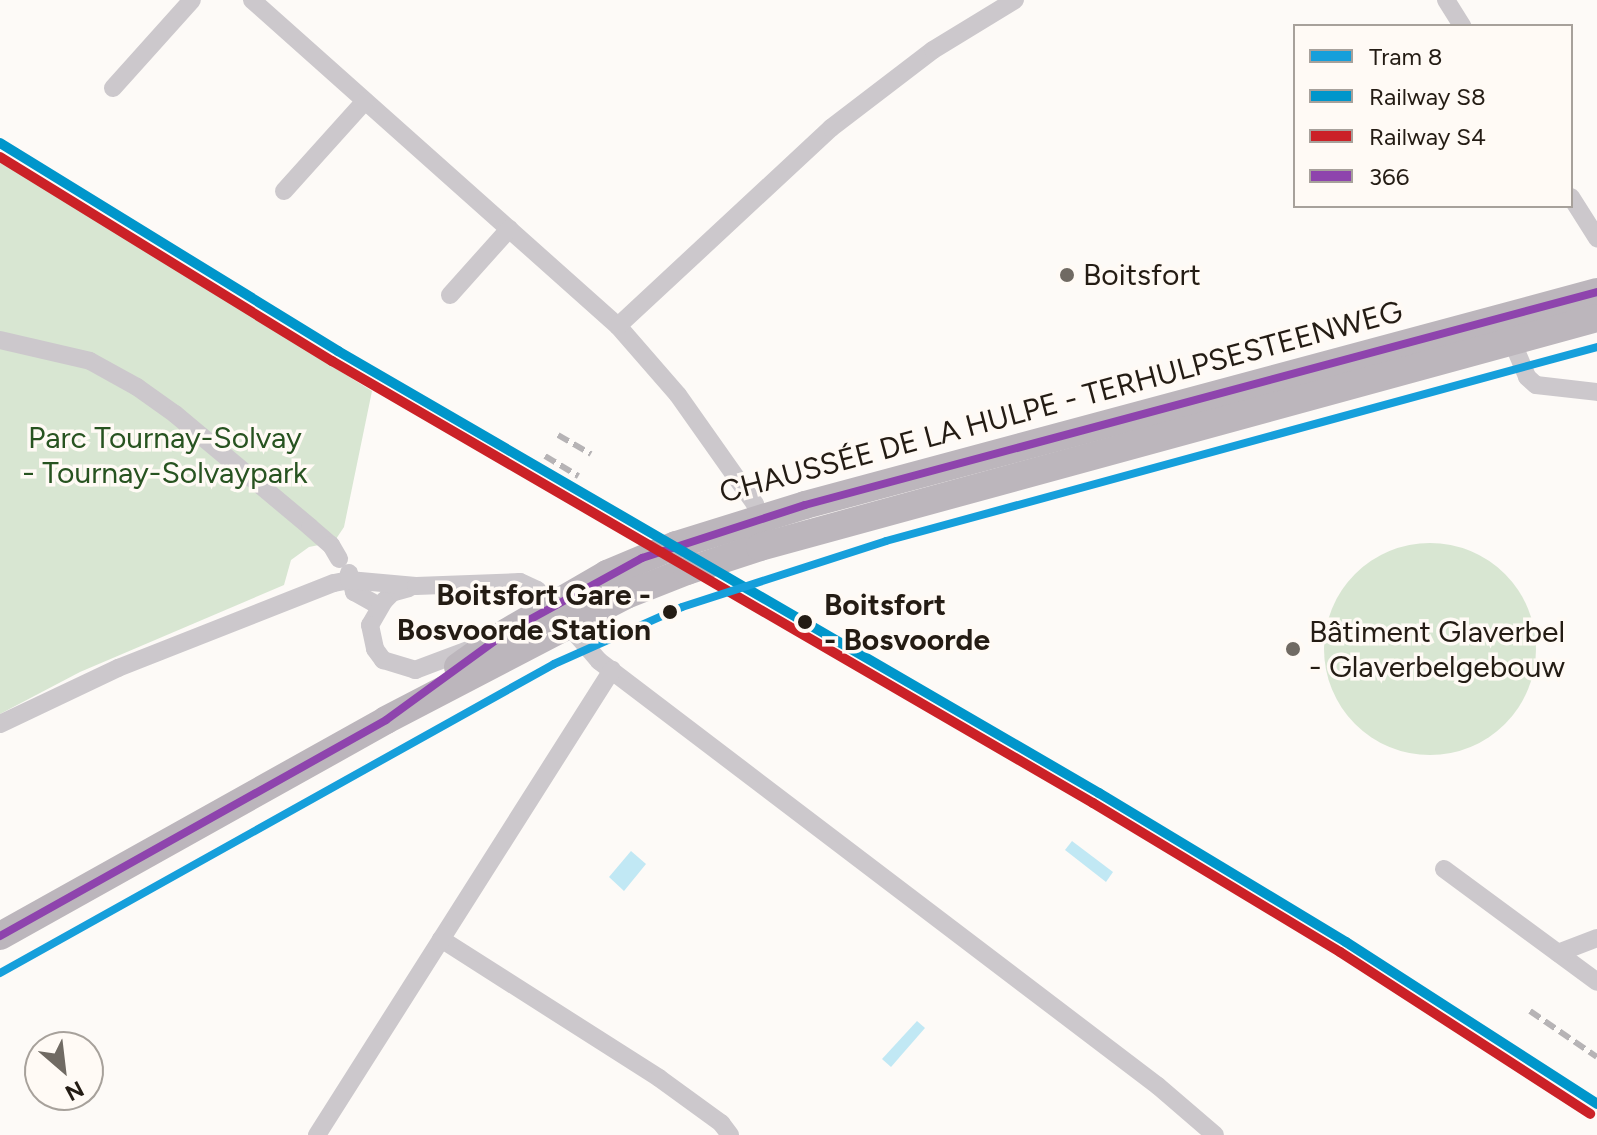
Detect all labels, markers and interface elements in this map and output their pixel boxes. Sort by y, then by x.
legend [1293,24,1573,208]
text: Tram 8 [1369,42,1443,71]
text: Railway S8 [1369,82,1486,111]
text: Railway S4 [1369,122,1486,151]
text: 366 [1369,162,1409,191]
place label: Boitsfort [1083,257,1201,293]
marker: Boitsfort [1058,266,1076,284]
street label: CHAUSSÉE DE LA HULPE - TERHULPSESTEENWEG [716,293,1406,511]
park label: Parc Tournay-Solvay - Tournay-Solvaypark [22,420,308,490]
place label: Boitsfort Gare - Bosvoorde Station [397,577,651,648]
place label: Boitsfort - Bosvoorde [824,587,990,658]
marker: Boitsfort Gare - Bosvoorde Station [658,600,682,624]
marker: Boitsfort - Bosvoorde [793,610,817,634]
place label: Bâtiment Glaverbel - Glaverbelgebouw [1309,614,1565,684]
marker: Bâtiment Glaverbel - Glaverbelgebouw [1284,640,1302,658]
north arrow [24,1031,104,1111]
text: N [61,1075,88,1107]

